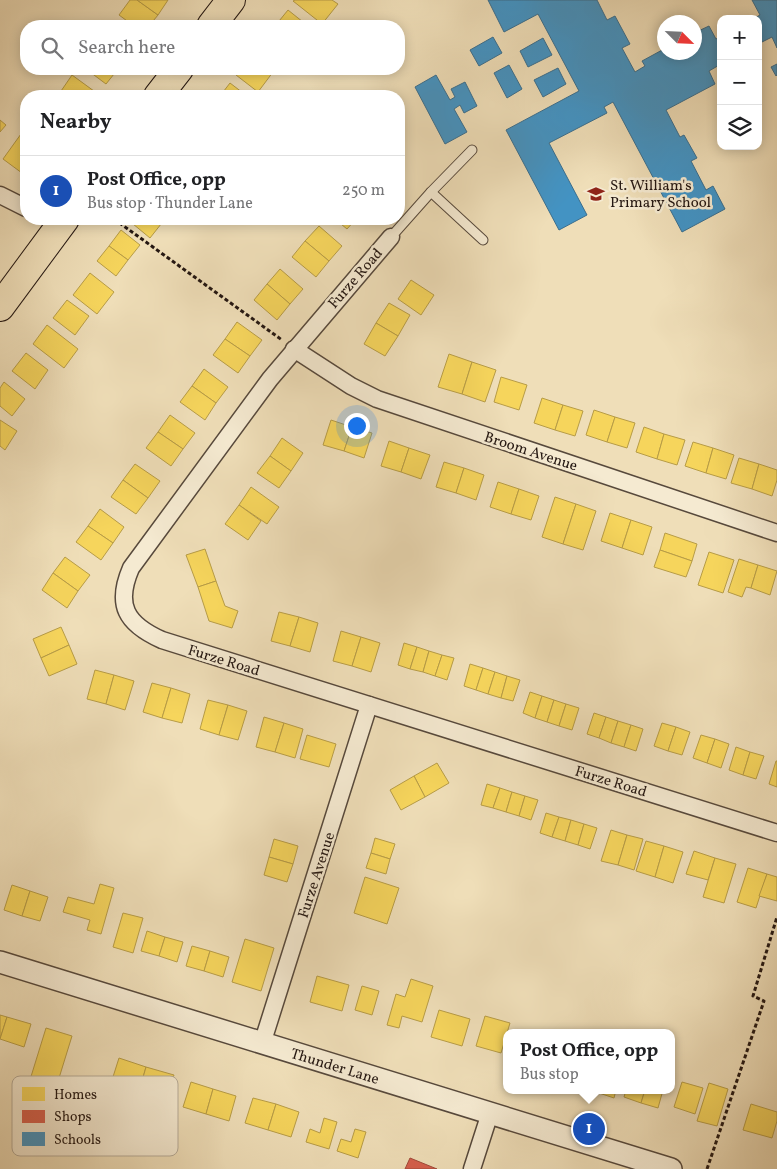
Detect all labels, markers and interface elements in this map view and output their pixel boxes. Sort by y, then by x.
north arrow [657,15,702,60]
map controls [717,15,762,150]
button: + [717,15,762,60]
search box [20,20,405,75]
icon: search [38,34,66,62]
text: Search here [78,35,175,61]
button: − [717,60,762,105]
button: layers [717,105,762,150]
text: Nearby [40,108,111,137]
text: Post Office, opp [87,167,226,193]
place label: St. William's Primary School [610,176,711,214]
text: 1 [53,180,59,202]
text: 250 m [342,180,385,202]
school or university icon: St. William's Primary School [586,184,606,204]
text: Bus stop · Thunder Lane [87,193,253,215]
street label: Furze Road [324,244,388,314]
your location [344,413,370,439]
street label: Broom Avenue [481,427,580,477]
street label: Furze Road [185,641,262,682]
street label: Furze Road [572,762,649,803]
street label: Furze Avenue [294,830,341,921]
popup [503,1029,675,1094]
text: Post Office, opp [520,1038,658,1064]
street label: Thunder Lane [288,1044,381,1091]
text: Bus stop [520,1064,579,1086]
legend [12,1076,178,1156]
text: Homes [54,1086,97,1105]
text: Shops [54,1108,92,1127]
pin: 1 [573,1110,605,1148]
text: Schools [54,1131,101,1150]

